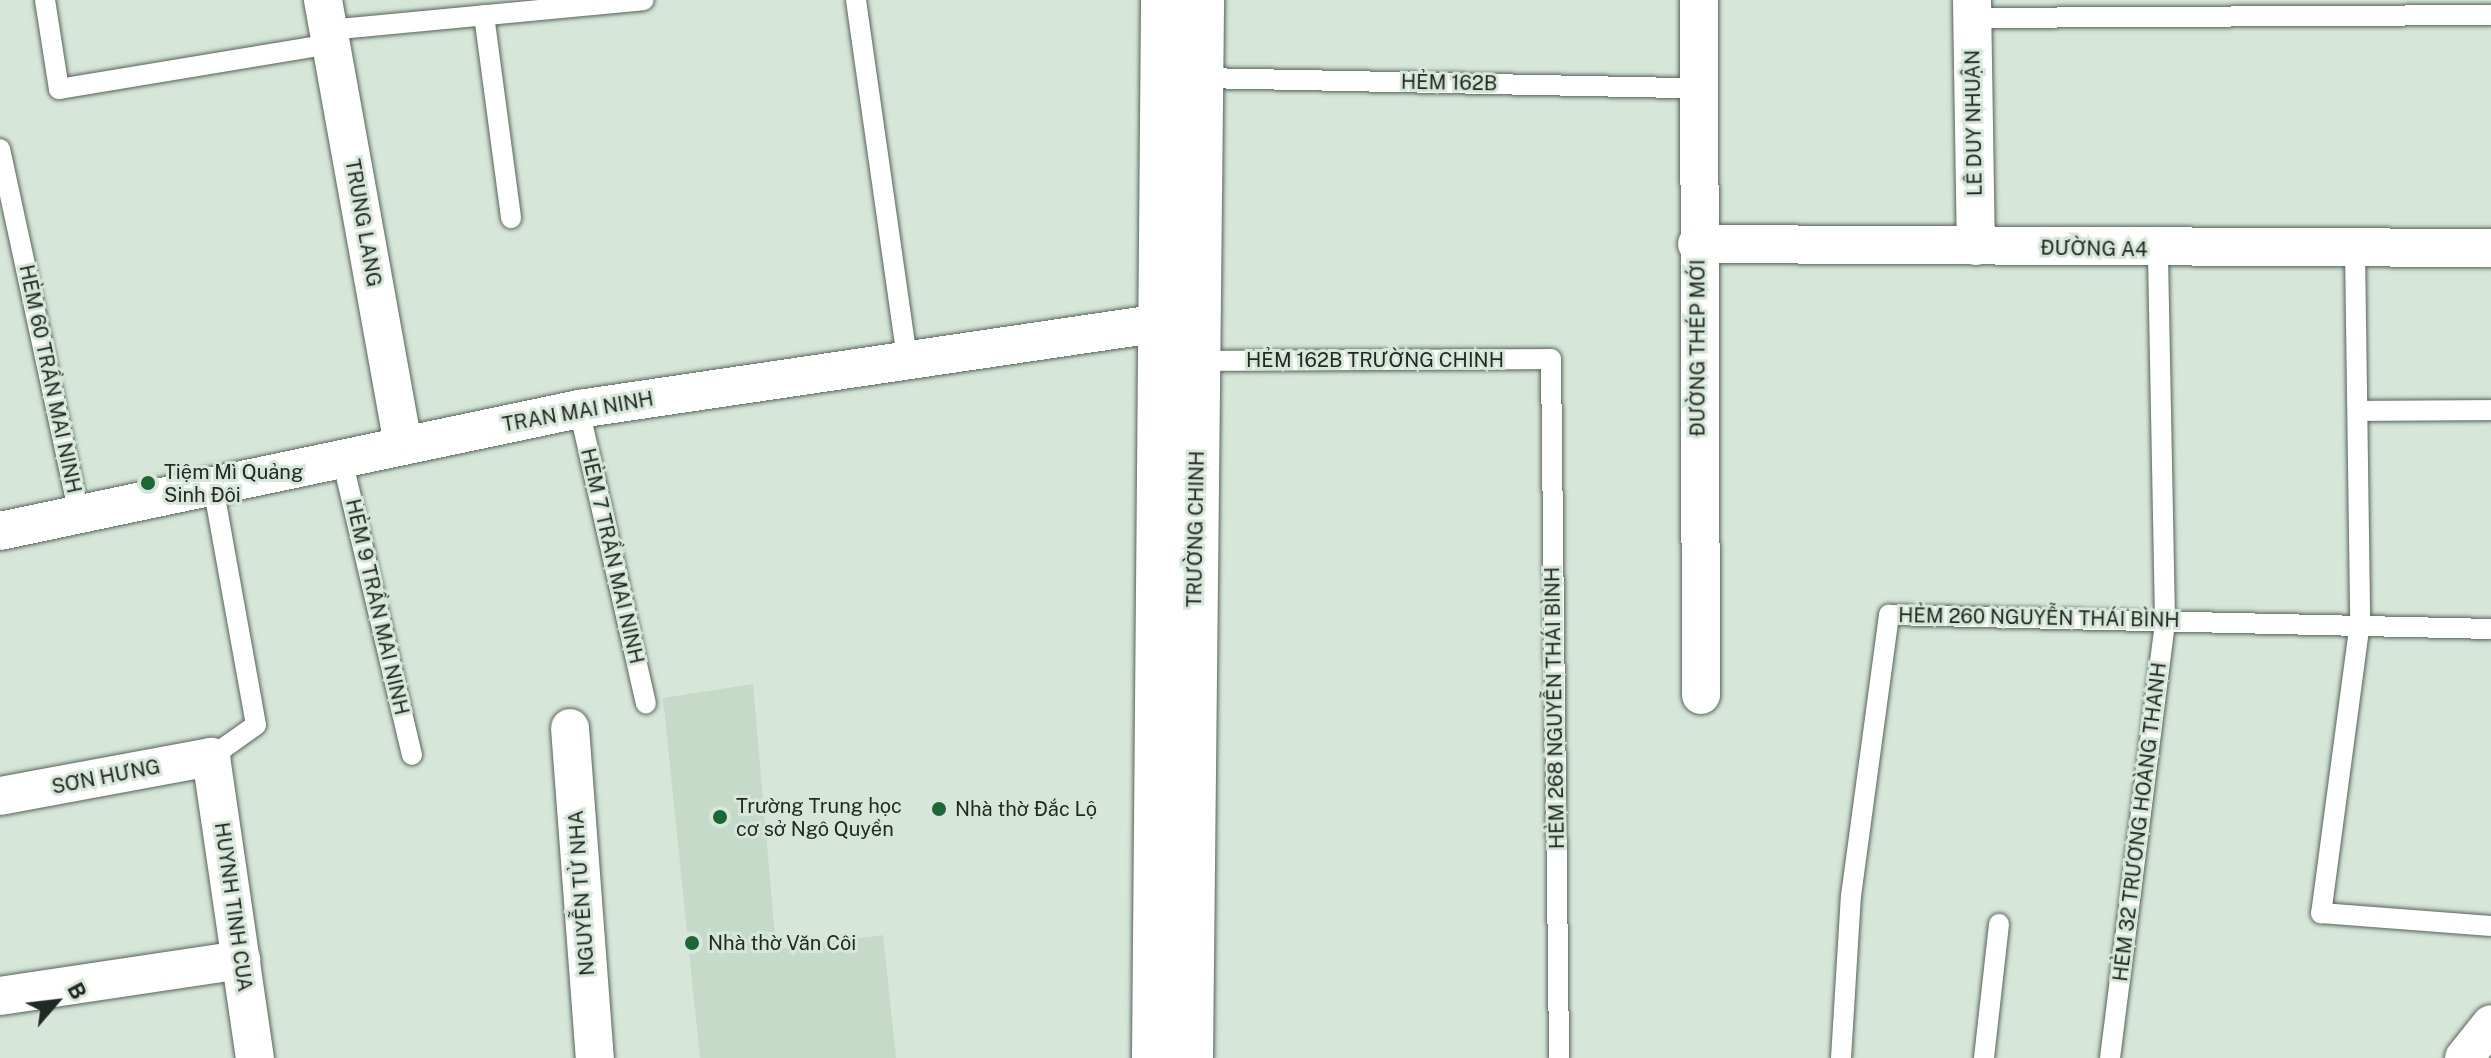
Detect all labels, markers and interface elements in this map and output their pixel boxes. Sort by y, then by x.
street label: LÊ DUY NHUẬN [1961,50,1987,196]
street label: HẺM 162B [1401,70,1497,96]
street label: TRUNG LANG [340,157,386,289]
street label: ĐƯỜNG A4 [2040,236,2148,262]
street label: ĐƯỜNG THÉP MỚI [1686,259,1710,437]
street label: HẺM 60 TRẦN MAI NINH [14,263,86,495]
street label: HẺM 162B TRƯỜNG CHINH [1246,348,1504,372]
street label: TRAN MAI NINH [500,387,656,437]
street label: HẺM 7 TRẦN MAI NINH [576,446,648,666]
street label: TRƯỜNG CHINH [1183,450,1209,608]
place label: Tiệm Mì Quảng Sinh Đôi [164,460,303,507]
marker: Tiệm Mì Quảng Sinh Đôi [139,474,157,492]
street label: HẺM 9 TRẦN MAI NINH [340,497,414,717]
street label: HẺM 268 NGUYỄN THÁI BÌNH [1541,567,1569,849]
street label: HẺM 260 NGUYỄN THÁI BÌNH [1898,604,2180,632]
street label: HẺM 32 TRƯƠNG HOÀNG THANH [2109,661,2171,983]
street label: SƠN HƯNG [50,755,162,799]
place label: Trường Trung học cơ sở Ngô Quyền [736,794,902,841]
place label: Nhà thờ Đắc Lộ [955,797,1097,821]
marker: Nhà thờ Đắc Lộ [930,800,948,818]
marker: Trường Trung học cơ sở Ngô Quyền [711,808,729,826]
street label: NGUYỄN TỬ NHA [564,809,600,977]
street label: HUYNH TINH CUA [209,821,257,993]
place label: Nhà thờ Văn Côi [708,931,857,955]
marker: Nhà thờ Văn Côi [683,934,701,952]
north arrow [16,962,96,1042]
text: B [62,978,92,1003]

